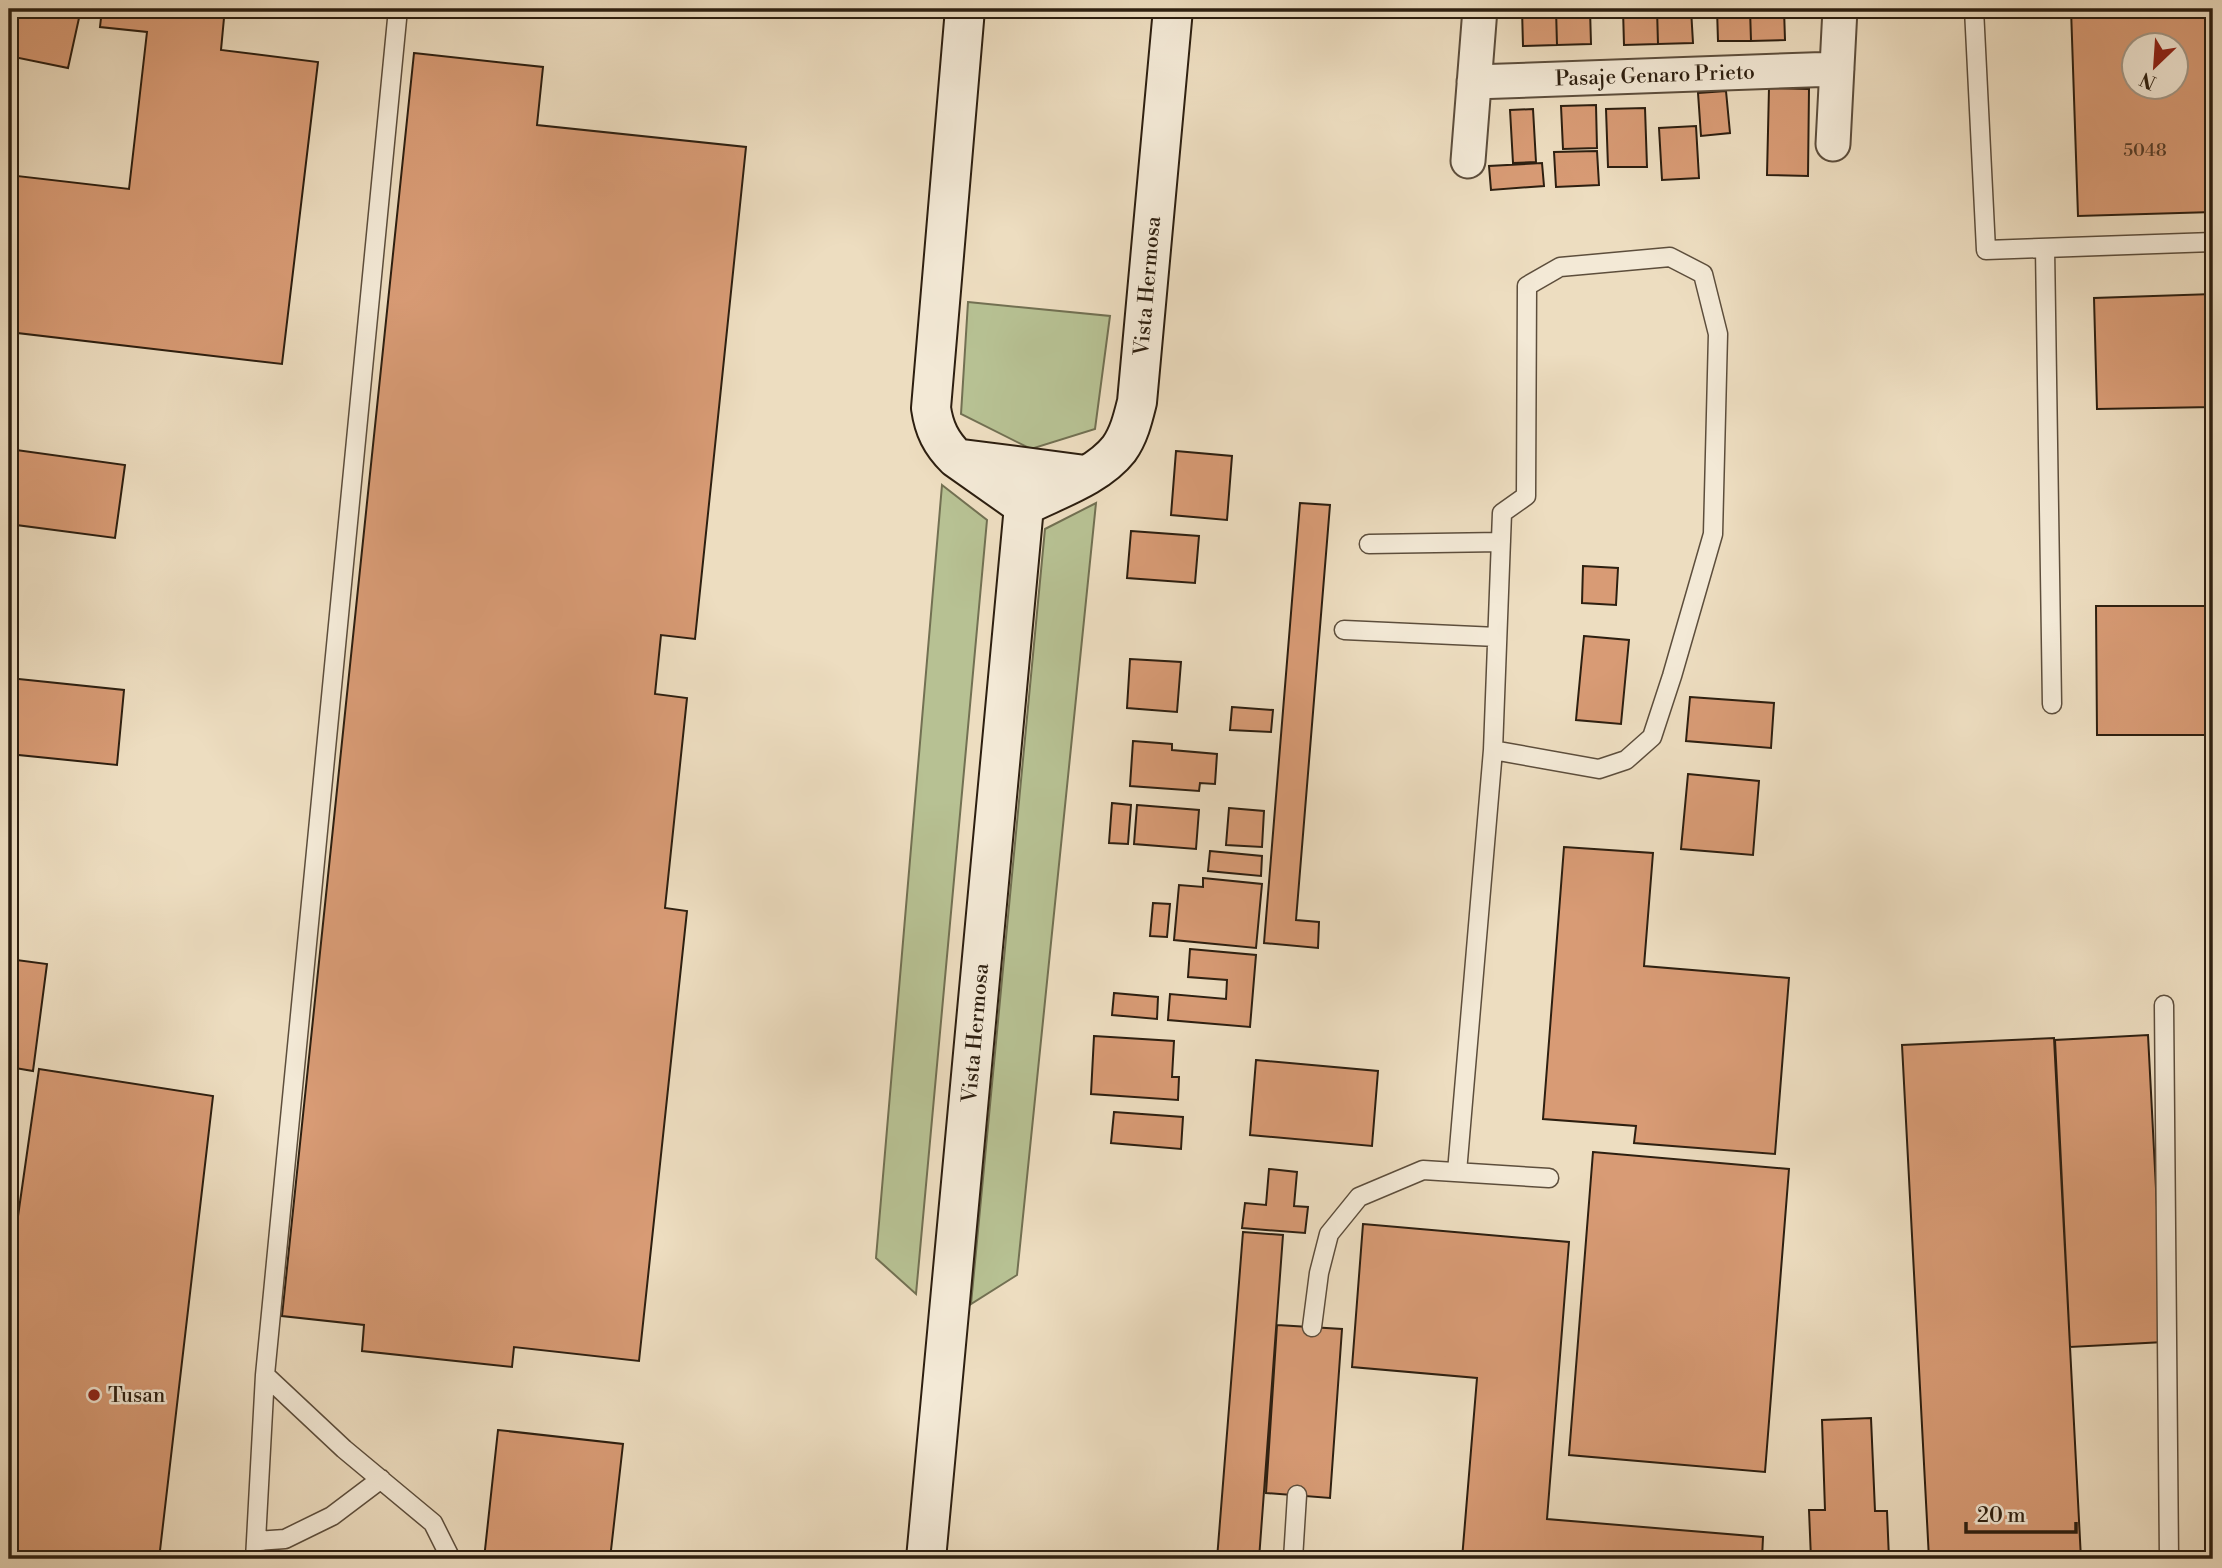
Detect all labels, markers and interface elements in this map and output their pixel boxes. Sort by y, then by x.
north arrow [2120,32,2190,102]
street label: Pasaje Genaro Prieto [1555,60,1755,92]
text: N [2136,66,2160,95]
house number: 5048 [2123,139,2167,162]
street label: Vista Hermosa [1129,215,1167,358]
street label: Vista Hermosa [957,962,995,1105]
place label: Tusan [108,1383,166,1409]
marker: Tusan [86,1387,102,1403]
scale bar [1966,1491,2077,1535]
text: 20 m [1977,1503,2026,1529]

